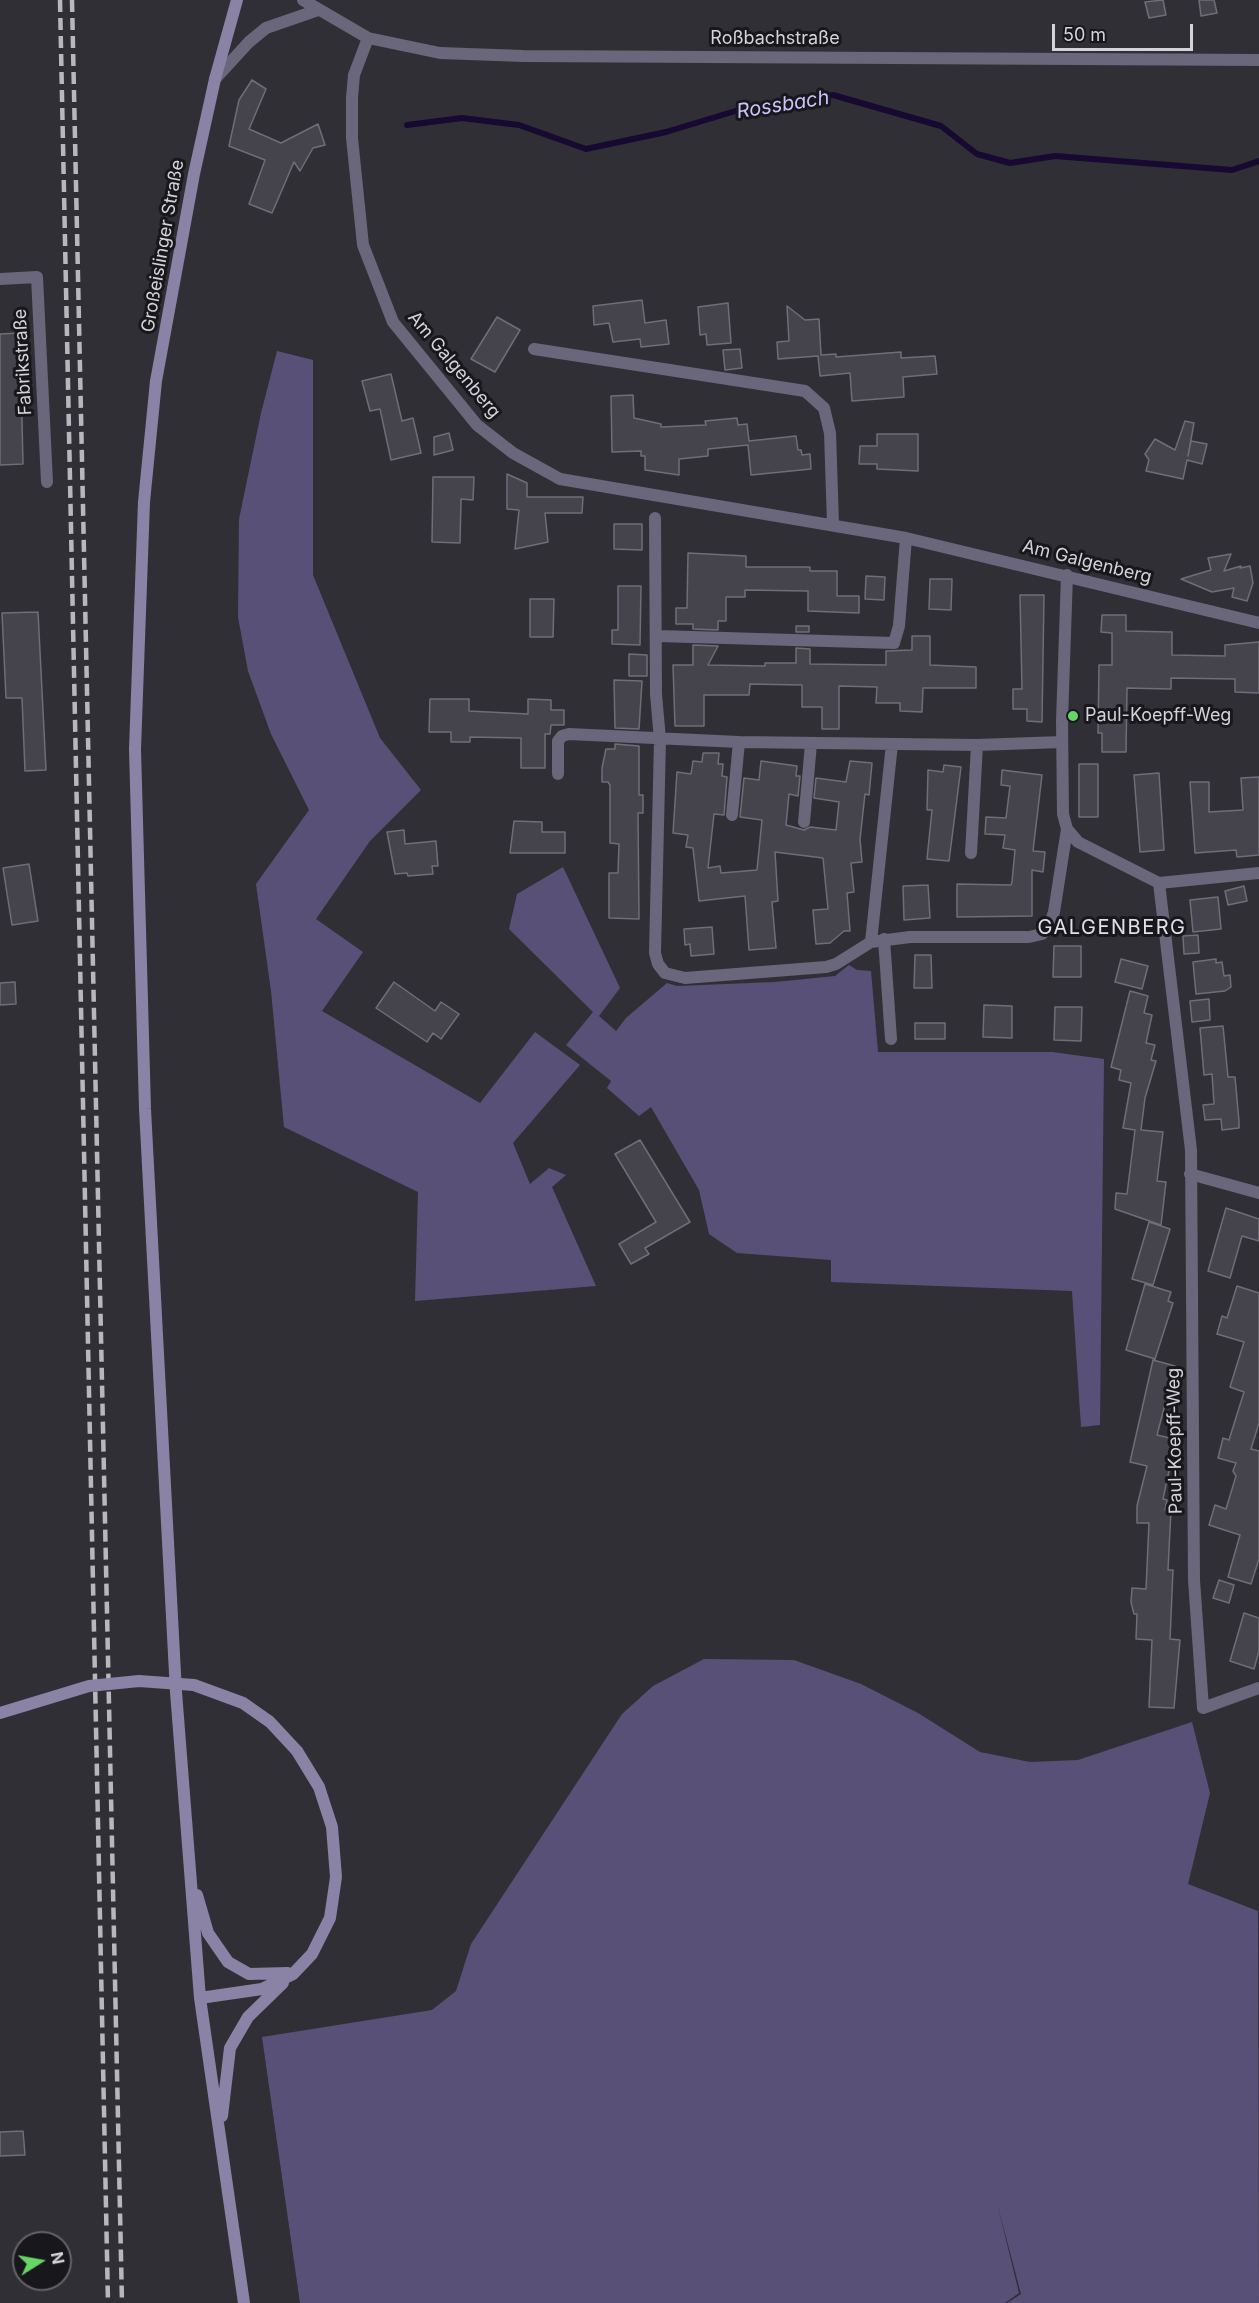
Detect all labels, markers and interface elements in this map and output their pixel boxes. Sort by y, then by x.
scale bar [1055,12,1196,50]
text: 50 m [1063,24,1106,45]
street label: Roßbachstraße [710,28,840,50]
water label: Rossbach [735,86,831,124]
street label: Großeislinger Straße [137,158,189,334]
street label: Am Galgenberg [403,307,505,423]
street label: Fabrikstraße [9,308,37,416]
street label: Am Galgenberg [1020,536,1154,588]
place label: Paul-Koepff-Weg [1085,705,1231,727]
marker: Paul-Koepff-Weg [1066,709,1080,723]
district label: GALGENBERG [1038,916,1186,940]
street label: Paul-Koepff-Weg [1163,1368,1187,1514]
north arrow [12,2231,72,2291]
text: N [47,2250,69,2266]

